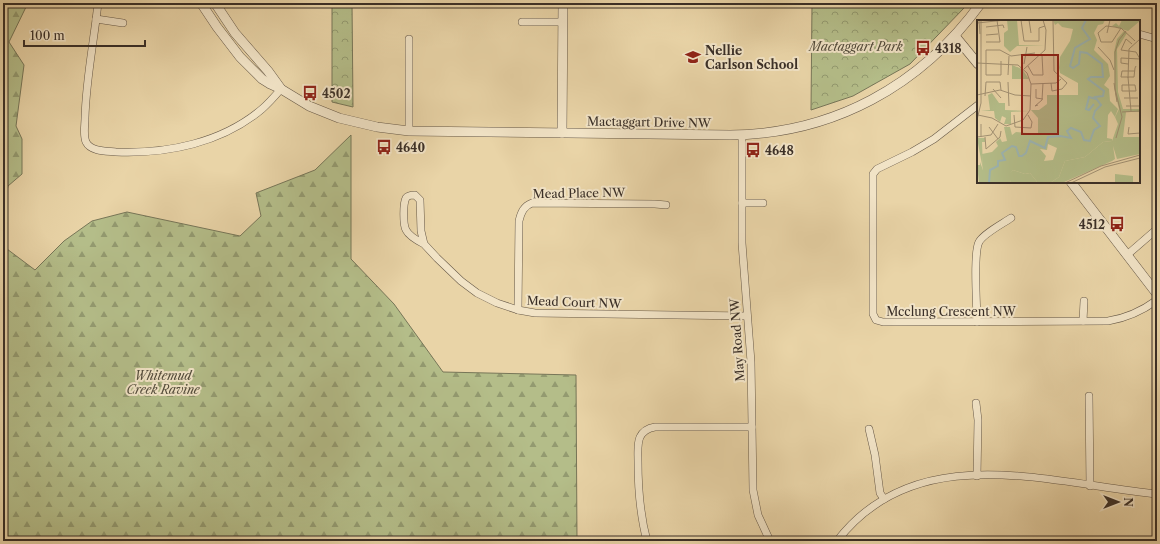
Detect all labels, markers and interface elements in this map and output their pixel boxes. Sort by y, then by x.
inset map [977,20,1140,183]
scale bar [24,22,145,48]
text: 100 m [30,28,65,43]
park label: Mactaggart Park [807,39,903,54]
bus stop icon: 4318 [914,39,932,57]
place label: 4318 [935,41,962,56]
place label: Nellie Carlson School [705,43,798,72]
school or university icon: Nellie Carlson School [684,48,702,66]
bus stop icon: 4502 [301,84,319,102]
place label: 4502 [322,86,350,101]
street label: Mactaggart Drive NW [587,113,712,131]
bus stop icon: 4640 [375,138,393,156]
place label: 4640 [396,140,425,155]
bus stop icon: 4648 [744,141,762,159]
place label: 4648 [765,143,794,158]
street label: Mead Place NW [533,185,626,201]
bus stop icon: 4512 [1108,215,1126,233]
place label: 4512 [1079,217,1105,232]
street label: Mead Court NW [526,293,623,311]
street label: May Road NW [727,297,747,382]
street label: Mcclung Crescent NW [886,304,1017,319]
park label: Whitemud Creek Ravine [126,368,201,397]
north arrow [1098,482,1138,522]
text: N [1121,497,1135,507]

